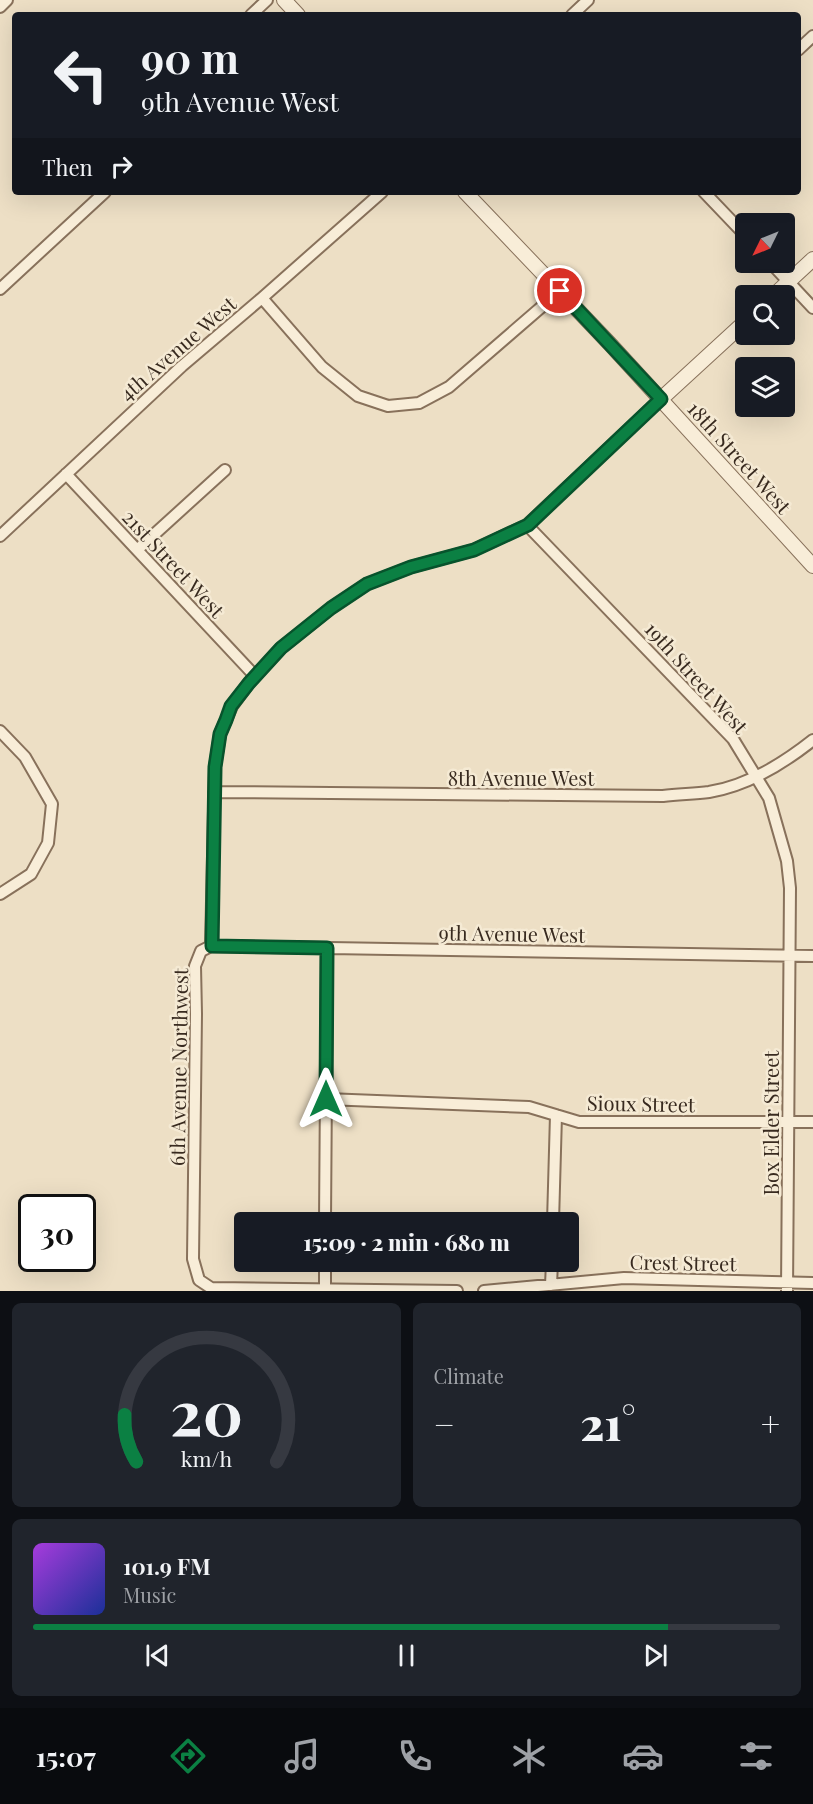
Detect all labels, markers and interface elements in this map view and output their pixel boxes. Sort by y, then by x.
text: 90 m [141,29,239,85]
icon: left [42,36,120,114]
text: 9th Avenue West [141,83,339,119]
icon: right [105,150,138,183]
text: Then [42,152,93,182]
north arrow [735,213,795,273]
map controls [735,213,795,417]
pin [534,265,585,316]
icon: arrive [543,274,576,307]
button: search [735,285,795,345]
street label: 4th Avenue West [113,289,242,406]
button: layers [735,357,795,417]
street label: 18th Street West [682,395,798,520]
street label: 21st Street West [117,503,232,623]
street label: 19th Street West [639,615,755,739]
street label: 8th Avenue West [448,764,595,791]
street label: 9th Avenue West [439,918,586,948]
street label: 6th Avenue Northwest [163,967,193,1166]
street label: Box Elder Street [757,1050,784,1195]
position arrow [294,1067,358,1131]
street label: Sioux Street [587,1089,696,1117]
speed limit sign: 30 [18,1194,96,1272]
text: 15:09 · 2 min · 680 m [303,1227,510,1257]
street label: Crest Street [629,1248,738,1276]
text: Climate [434,1362,504,1389]
text: 20 [170,1368,243,1452]
text: 21° [580,1392,635,1452]
text: − [434,1401,455,1445]
text: + [761,1401,780,1445]
text: km/h [181,1444,232,1472]
text: 101.9 FM [123,1551,211,1581]
text: Music [123,1581,176,1608]
icon: previous [141,1639,174,1672]
icon: pause [390,1639,423,1672]
icon: next [639,1639,672,1672]
icon: directions [167,1735,209,1777]
icon: music [281,1735,323,1777]
icon: phone [394,1735,436,1777]
icon: climate [508,1735,550,1777]
icon: car [622,1735,664,1777]
icon: filters [735,1735,777,1777]
text: 15:07 [36,1738,96,1774]

